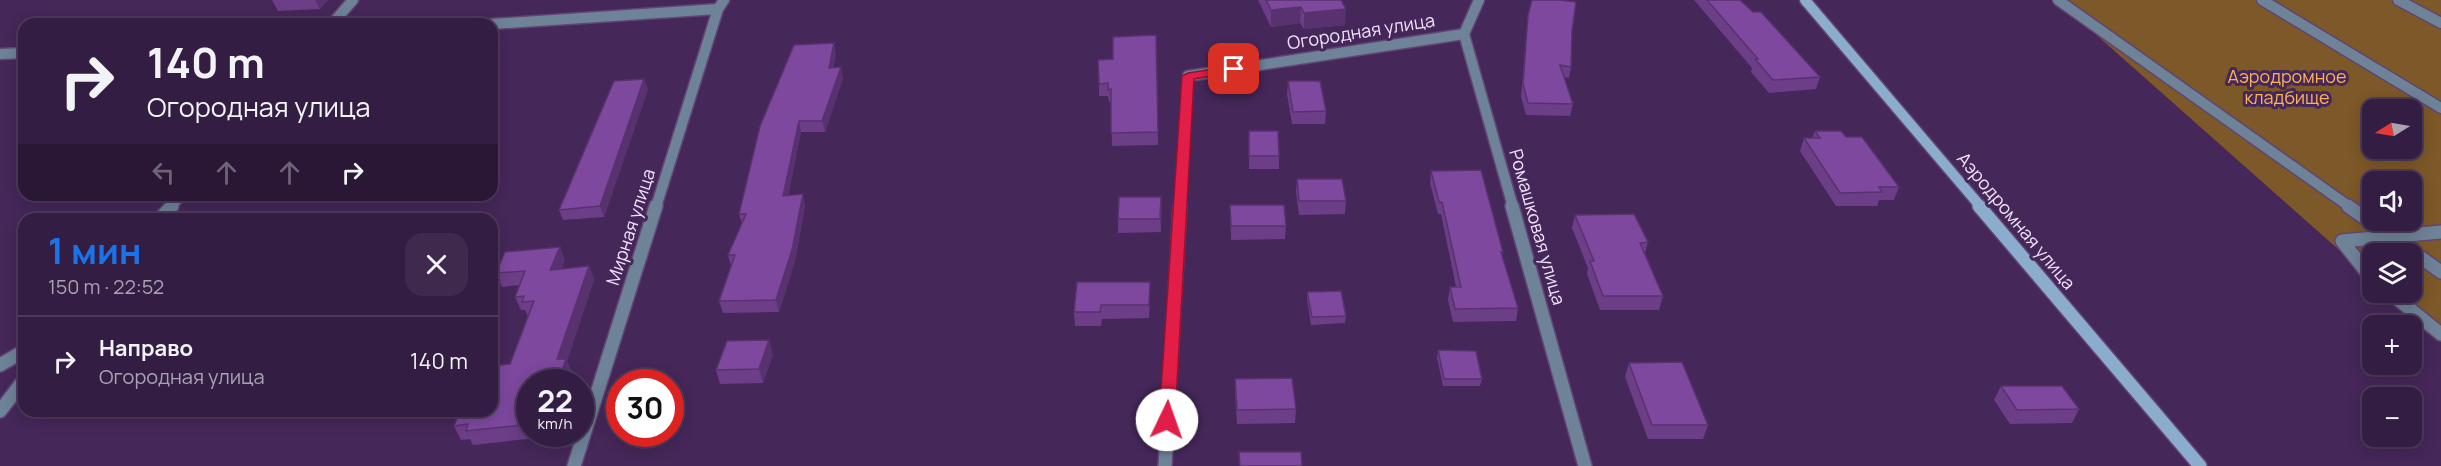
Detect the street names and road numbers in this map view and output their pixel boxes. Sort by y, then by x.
street label: Огородная улица [1285,8,1436,55]
street label: Ромашковая улица [1504,146,1572,307]
street label: Аэродромная улица [1952,147,2081,294]
street label: Мирная улица [600,165,660,288]

